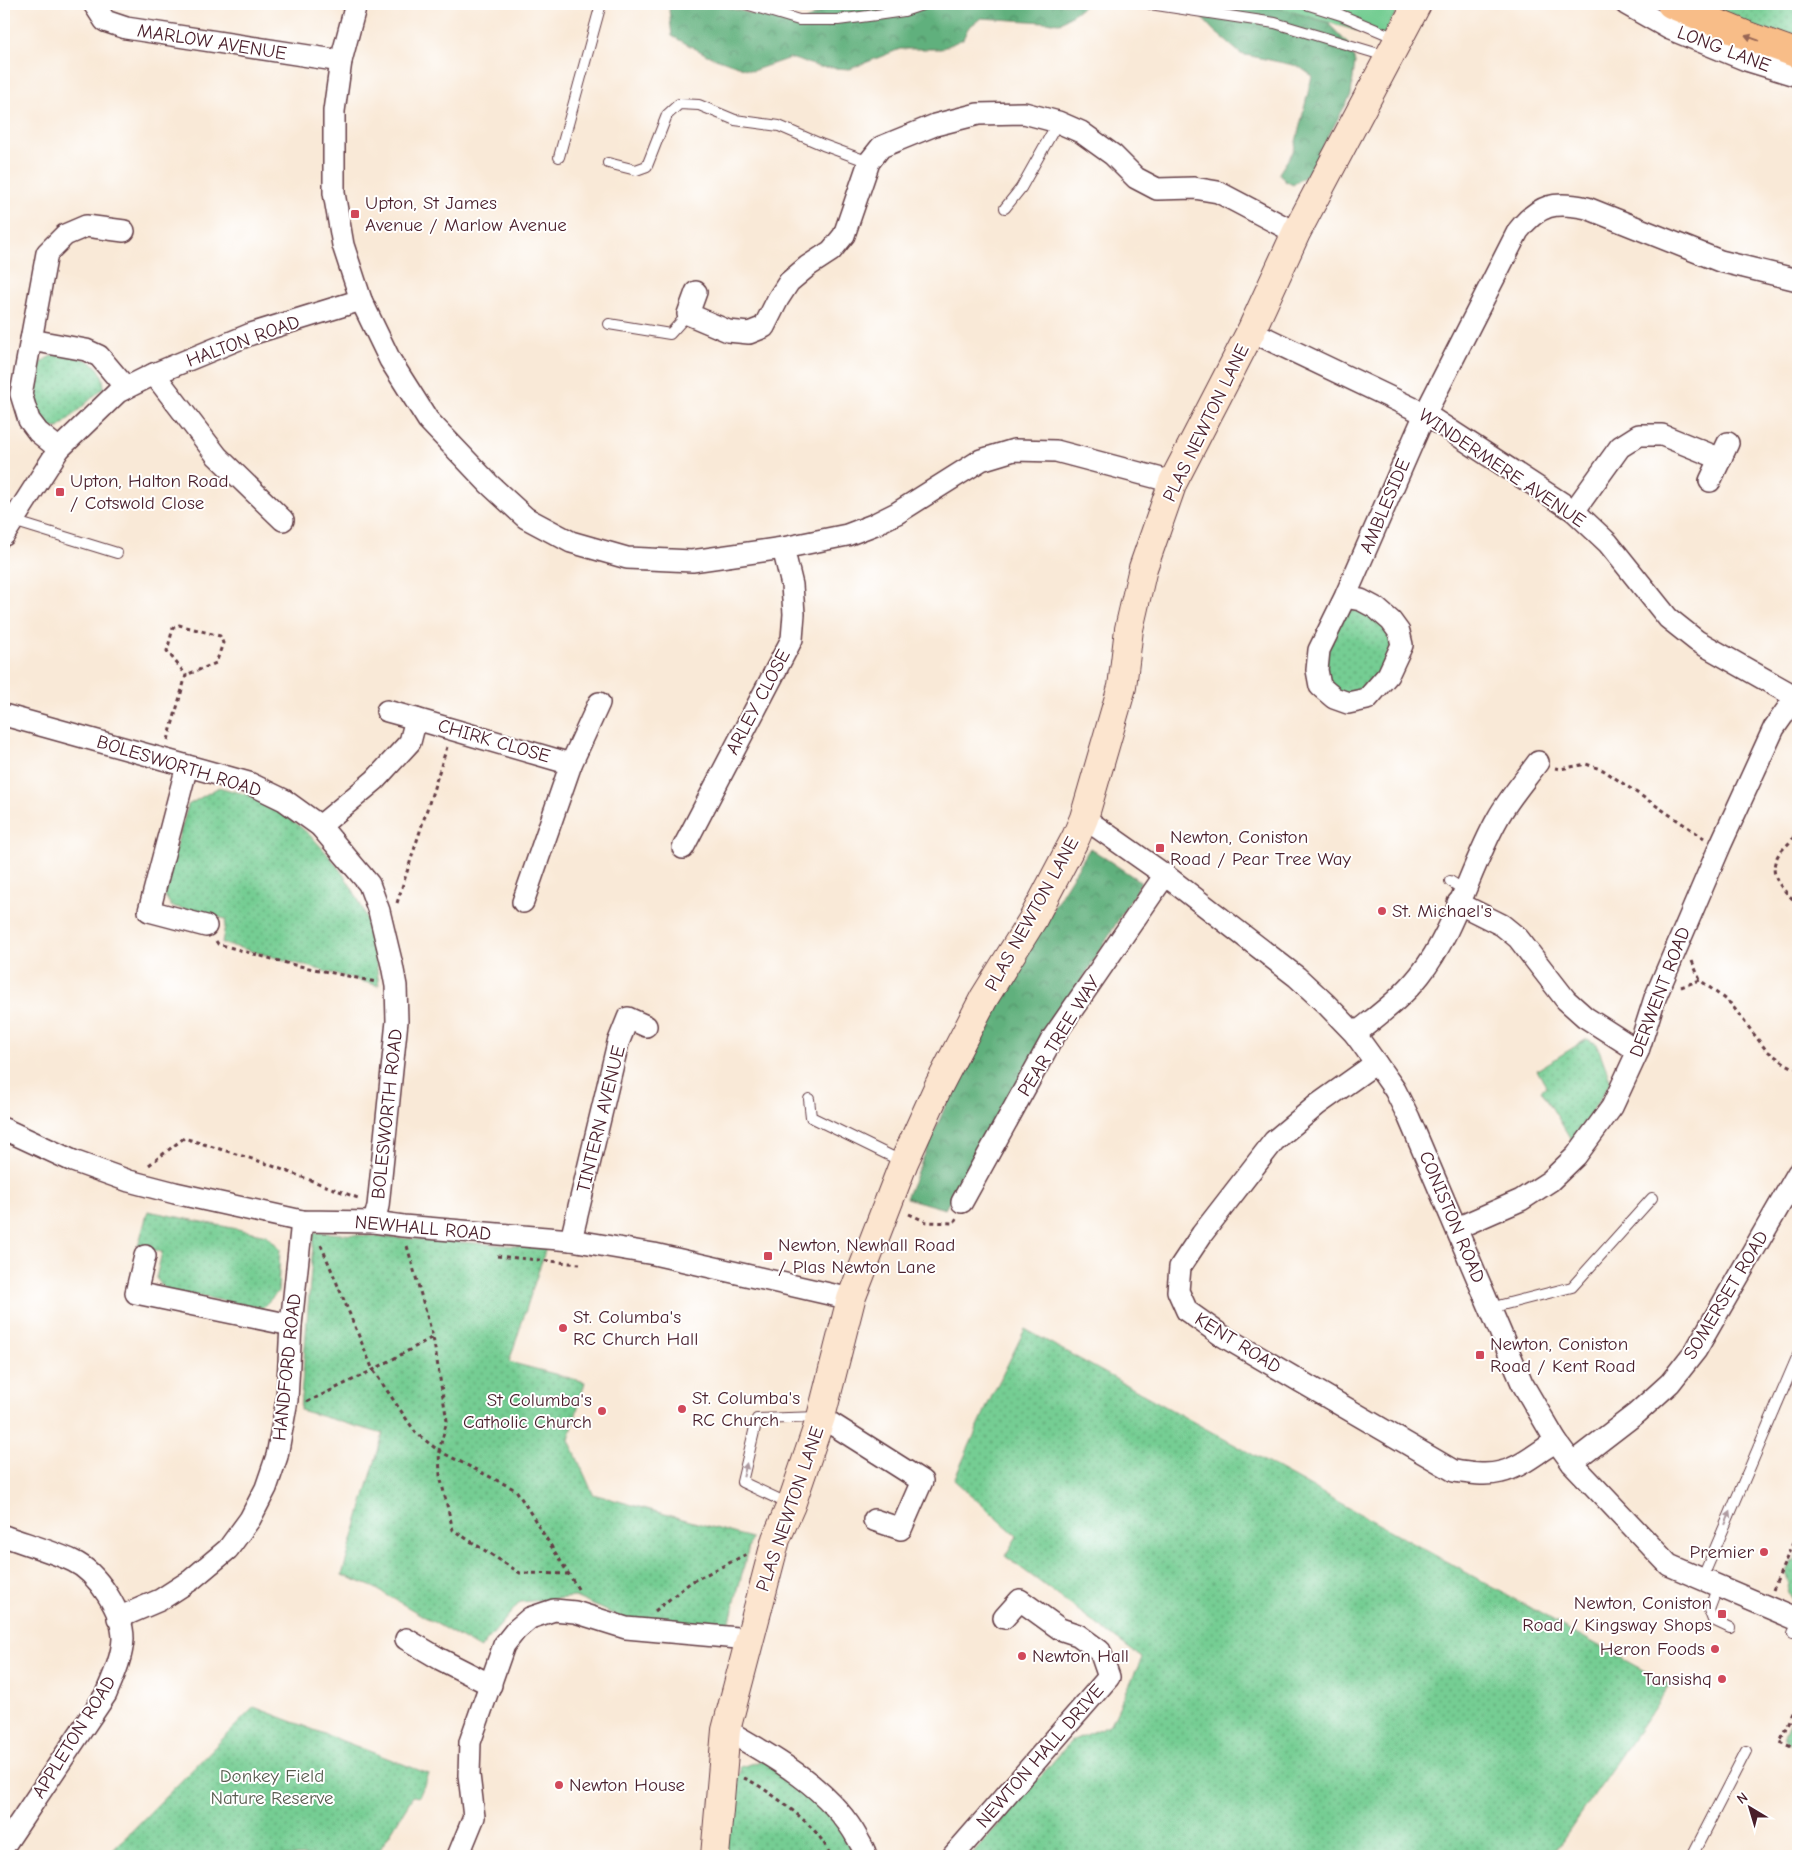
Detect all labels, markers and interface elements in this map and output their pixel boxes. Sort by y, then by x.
street label: MARLOW AVENUE [136,19,288,65]
street label: LONG LANE [1674,21,1774,77]
one-way arrow [1744,34,1759,42]
place label: Upton, St James Avenue / Marlow Avenue [365,192,567,236]
marker: Upton, St James Avenue / Marlow Avenue [349,208,361,220]
street label: HALTON ROAD [183,310,303,372]
street label: PLAS NEWTON LANE [1158,340,1254,506]
street label: WINDERMERE AVENUE [1414,404,1590,532]
street label: AMBLESIDE [1355,455,1415,557]
place label: Upton, Halton Road / Cotswold Close [70,470,228,514]
marker: Upton, Halton Road / Cotswold Close [54,486,66,498]
street label: ARLEY CLOSE [721,646,795,758]
street label: CHIRK CLOSE [435,714,553,768]
street label: BOLESWORTH ROAD [94,730,264,802]
place label: Newton, Coniston Road / Pear Tree Way [1170,826,1352,870]
street label: PLAS NEWTON LANE [980,833,1084,995]
marker: Newton, Coniston Road / Pear Tree Way [1154,842,1166,854]
place label: St. Michael's [1392,900,1492,922]
marker: St. Michael's [1376,905,1388,917]
street label: DERWENT ROAD [1625,924,1695,1060]
street label: PEAR TREE WAY [1013,971,1105,1100]
street label: BOLESWORTH ROAD [367,1028,407,1200]
street label: TINTERN AVENUE [572,1043,630,1195]
street label: CONISTON ROAD [1414,1148,1490,1286]
street label: NEWHALL ROAD [354,1211,492,1245]
street label: SOMERSET ROAD [1679,1227,1773,1363]
place label: Newton, Newhall Road / Plas Newton Lane [778,1234,955,1278]
marker: Newton, Newhall Road / Plas Newton Lane [762,1250,774,1262]
street label: HANDFORD ROAD [268,1292,306,1442]
place label: St. Columba's RC Church Hall [573,1306,698,1350]
street label: KENT ROAD [1191,1308,1285,1378]
marker: St. Columba's RC Church Hall [557,1322,569,1334]
place label: Newton, Coniston Road / Kent Road [1490,1333,1635,1377]
marker: Newton, Coniston Road / Kent Road [1474,1349,1486,1361]
place label: St. Columba's RC Church [692,1387,800,1431]
place label: St Columba's Catholic Church [463,1389,592,1433]
marker: St. Columba's RC Church [676,1403,688,1415]
marker: St Columba's Catholic Church [596,1405,608,1417]
street label: PLAS NEWTON LANE [751,1424,829,1594]
one-way arrow [741,1463,749,1478]
one-way arrow [1724,1511,1732,1525]
place label: Premier [1690,1541,1754,1563]
marker: Premier [1758,1546,1770,1558]
place label: Newton, Coniston Road / Kingsway Shops [1522,1592,1712,1636]
marker: Newton, Coniston Road / Kingsway Shops [1716,1608,1728,1620]
place label: Heron Foods [1600,1638,1705,1660]
marker: Heron Foods [1709,1643,1721,1655]
place label: Newton Hall [1032,1645,1129,1667]
marker: Newton Hall [1016,1650,1028,1662]
place label: Tansishq [1643,1668,1712,1690]
street label: APPLETON ROAD [28,1672,120,1802]
marker: Tansishq [1716,1673,1728,1685]
street label: NEWTON HALL DRIVE [972,1680,1108,1832]
park label: Donkey Field Nature Reserve [210,1765,334,1809]
place label: Newton House [569,1774,685,1796]
marker: Newton House [553,1779,565,1791]
north arrow [1724,1782,1774,1832]
text: N [1733,1789,1751,1808]

